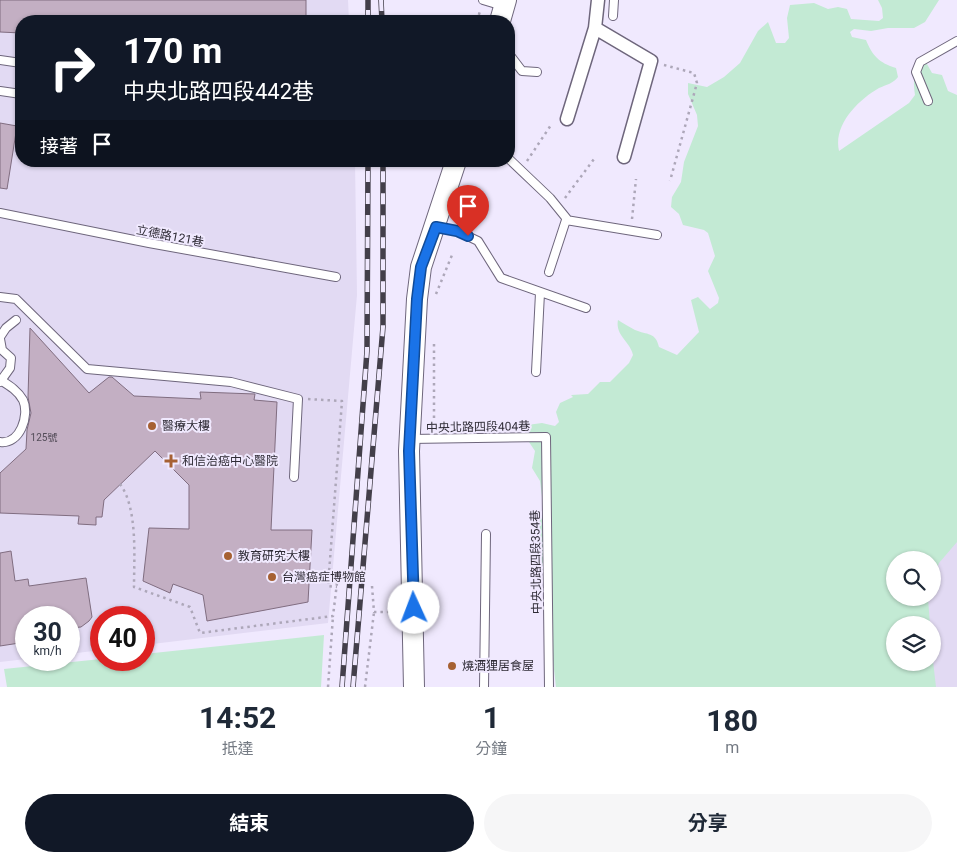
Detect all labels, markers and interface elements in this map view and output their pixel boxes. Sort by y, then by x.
text: 170 m [123,31,222,72]
icon: right [40,35,105,100]
text: 中央北路四段442巷 [123,79,314,104]
icon: arrive [88,130,116,158]
text: 接著 [40,135,78,158]
pin [447,185,489,236]
icon: arrive [454,192,482,220]
street label: 立德路121巷 [135,223,205,249]
place label: 醫療大樓 [162,419,210,433]
street label: 中央北路四段404巷 [426,419,530,435]
marker: 醫療大樓 [146,420,158,432]
house number: 125號 [31,432,57,443]
marker: 和信治癌中心醫院 [164,454,178,468]
place label: 和信治癌中心醫院 [182,454,278,468]
street label: 中央北路四段354巷 [528,510,544,614]
place label: 教育研究大樓 [238,549,310,563]
marker: 教育研究大樓 [222,550,234,562]
map controls [886,551,941,671]
button: search [886,551,941,606]
place label: 台灣癌症博物館 [282,570,366,584]
marker: 台灣癌症博物館 [266,571,278,583]
position arrow [387,581,439,633]
speed limit sign: 40 [90,606,155,671]
button: layers [886,616,941,671]
text: 30 [33,618,62,647]
text: km/h [33,644,62,658]
place label: 燒酒狸居食屋 [462,659,534,673]
marker: 燒酒狸居食屋 [446,660,458,672]
text: 14:52 [199,700,276,735]
text: 1 [483,700,500,735]
text: 180 [706,703,758,738]
text: m [725,738,739,757]
text: 抵達 [222,739,254,758]
text: 分鐘 [475,739,507,758]
button: 結束 [25,794,474,852]
button: 分享 [484,794,932,852]

